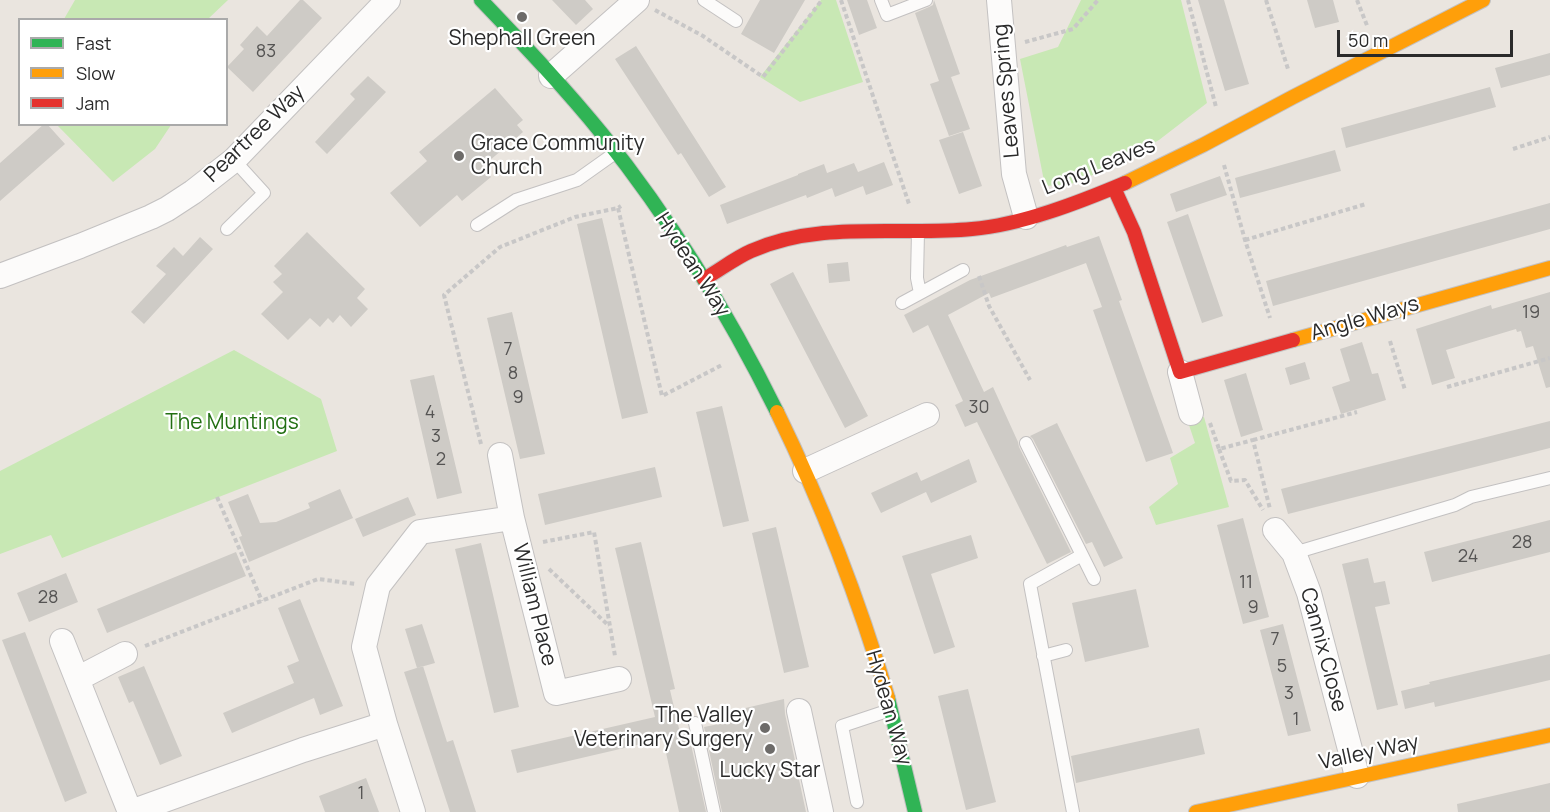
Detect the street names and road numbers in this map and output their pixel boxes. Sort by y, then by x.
street label: Leaves Spring [989,23,1025,159]
street label: Peartree Way [200,80,310,188]
street label: Long Leaves [1039,133,1159,201]
street label: Hydean Way [649,208,735,322]
street label: Angle Ways [1308,292,1422,346]
street label: William Place [507,541,561,669]
street label: Cannix Close [1294,585,1352,715]
street label: Hydean Way [860,647,916,769]
street label: Valley Way [1317,730,1421,776]

